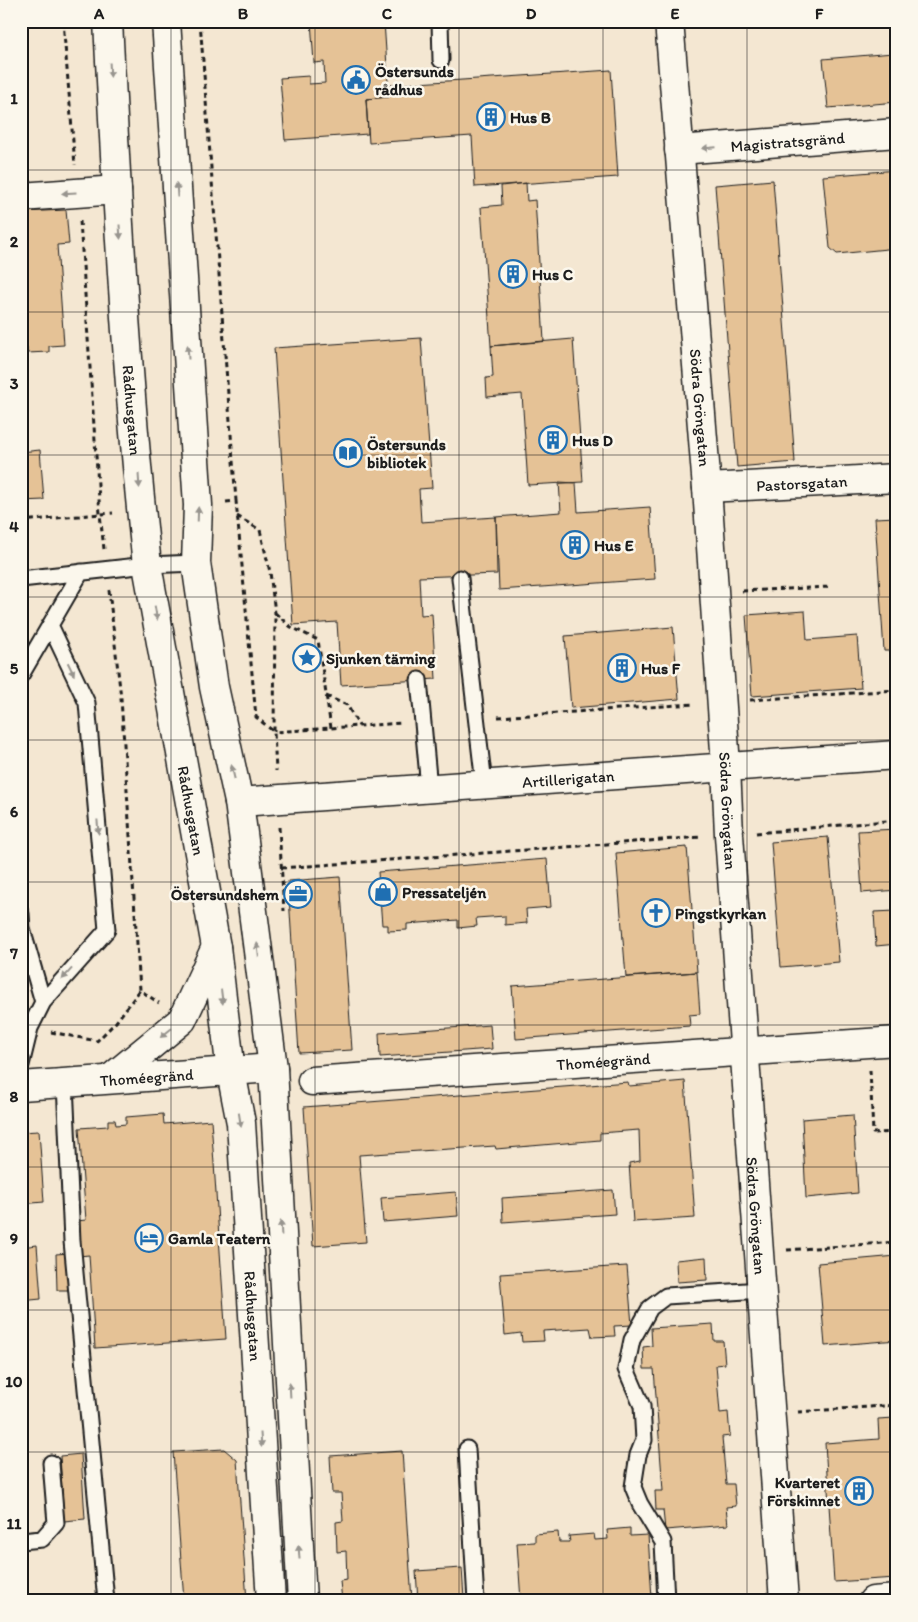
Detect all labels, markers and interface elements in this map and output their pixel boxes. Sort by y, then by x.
text: A [93,4,105,23]
text: B [238,4,249,23]
text: C [382,4,393,23]
text: D [526,4,537,23]
text: E [671,4,680,23]
text: F [815,4,824,23]
one-way arrow [107,62,115,78]
place label: Östersunds rådhus [375,62,454,99]
public building icon: Östersunds rådhus [341,65,371,95]
text: 1 [10,89,18,108]
building icon: Hus B [476,102,506,132]
place label: Hus B [510,108,551,127]
street label: Magistratsgränd [730,128,846,156]
one-way arrow [700,144,716,152]
one-way arrow [173,182,181,198]
one-way arrow [61,190,77,198]
one-way arrow [116,224,124,240]
text: 2 [10,232,19,251]
building icon: Hus C [498,259,528,289]
place label: Hus C [532,265,574,284]
one-way arrow [184,344,192,360]
street label: Södra Gröngatan [686,348,714,467]
street label: Rådhusgatan [119,364,145,456]
text: 3 [10,374,19,393]
building icon: Hus D [538,425,568,455]
place label: Hus D [572,431,613,450]
place label: Östersunds bibliotek [367,435,446,472]
library icon: Östersunds bibliotek [333,438,363,468]
street label: Pastorsgatan [756,472,848,495]
one-way arrow [135,474,143,490]
one-way arrow [194,506,202,522]
text: 4 [9,517,19,536]
building icon: Hus E [560,530,590,560]
place label: Hus E [594,536,634,555]
one-way arrow [152,605,160,621]
place icon: Sjunken tärning [292,643,322,673]
place label: Sjunken tärning [326,649,436,669]
building icon: Hus F [607,653,637,683]
text: 5 [10,659,19,678]
place label: Hus F [641,659,681,678]
one-way arrow [67,662,75,676]
street label: Södra Gröngatan [715,751,740,870]
street label: Rådhusgatan [173,764,208,857]
one-way arrow [229,765,237,780]
street label: Artillerigatan [521,766,615,792]
text: 6 [10,802,19,821]
one-way arrow [94,820,102,836]
shop icon: Pressateljén [368,877,398,907]
office icon: Östersundshem [283,879,313,909]
place label: Pressateljén [402,883,487,903]
place label: Östersundshem [171,885,280,904]
church icon: Pingstkyrkan [641,898,671,928]
place label: Pingstkyrkan [675,904,767,924]
one-way arrow [254,942,262,958]
text: 7 [9,944,18,963]
one-way arrow [61,968,73,980]
one-way arrow [218,990,226,1006]
one-way arrow [160,1028,173,1039]
street label: Thoméegränd [556,1049,651,1074]
street label: Thoméegränd [99,1065,195,1090]
text: 8 [10,1087,19,1106]
one-way arrow [236,1113,244,1129]
street label: Södra Gröngatan [742,1156,770,1275]
one-way arrow [277,1219,285,1235]
hotel icon: Gamla Teatern [134,1223,164,1253]
text: 9 [10,1229,18,1248]
place label: Gamla Teatern [168,1229,271,1248]
street label: Rådhusgatan [240,1270,265,1362]
text: 10 [5,1372,23,1391]
one-way arrow [285,1382,293,1398]
one-way arrow [257,1432,265,1448]
place label: Kvarteret Förskinnet [767,1473,840,1510]
building icon: Kvarteret Förskinnet [844,1476,874,1506]
text: 11 [7,1514,22,1533]
one-way arrow [294,1544,302,1560]

